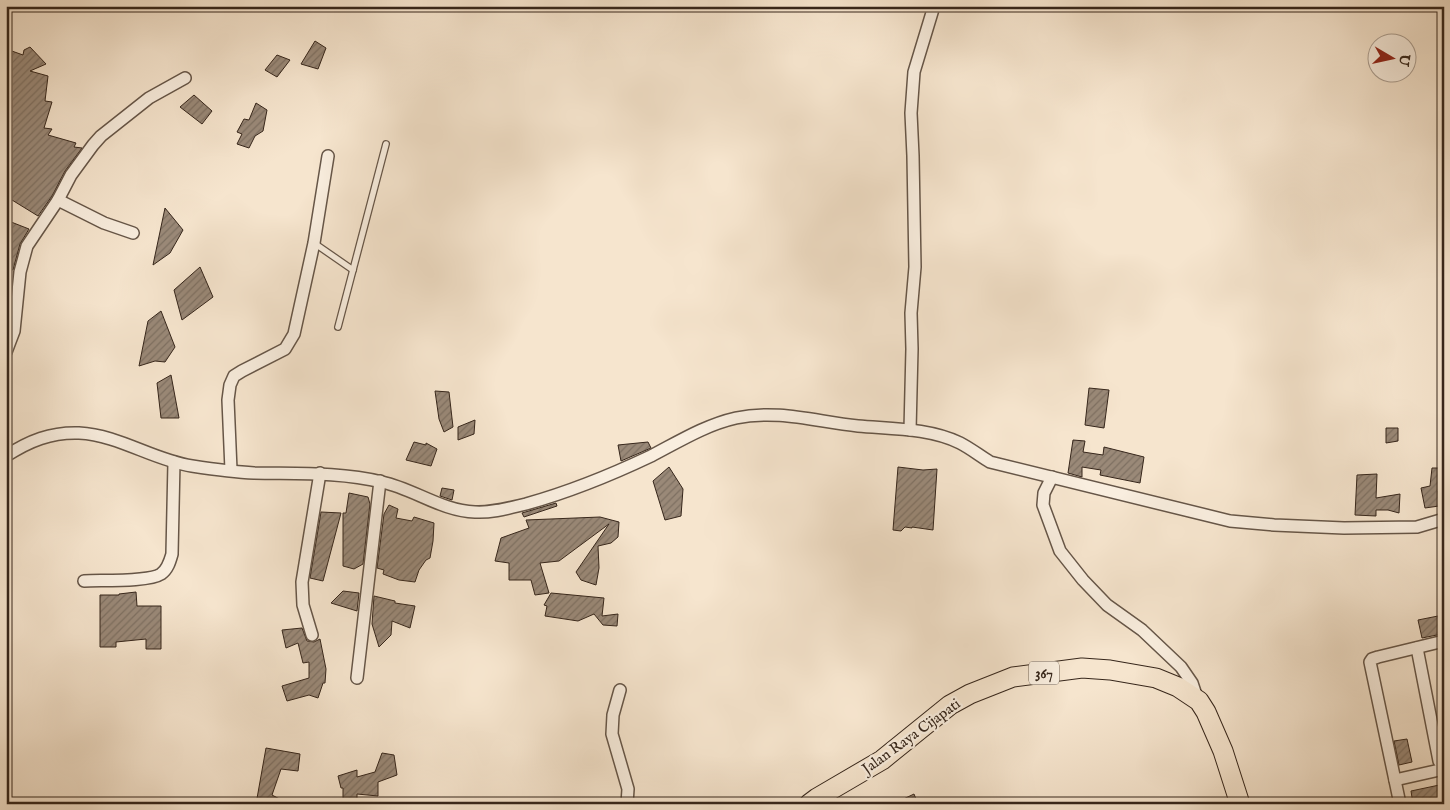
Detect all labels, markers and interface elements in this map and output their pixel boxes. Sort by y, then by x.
north arrow [1368,32,1418,82]
text: U [1394,52,1414,68]
road number: 367 [1029,661,1059,684]
street label: Jalan Raya Cijapati [857,694,964,780]

